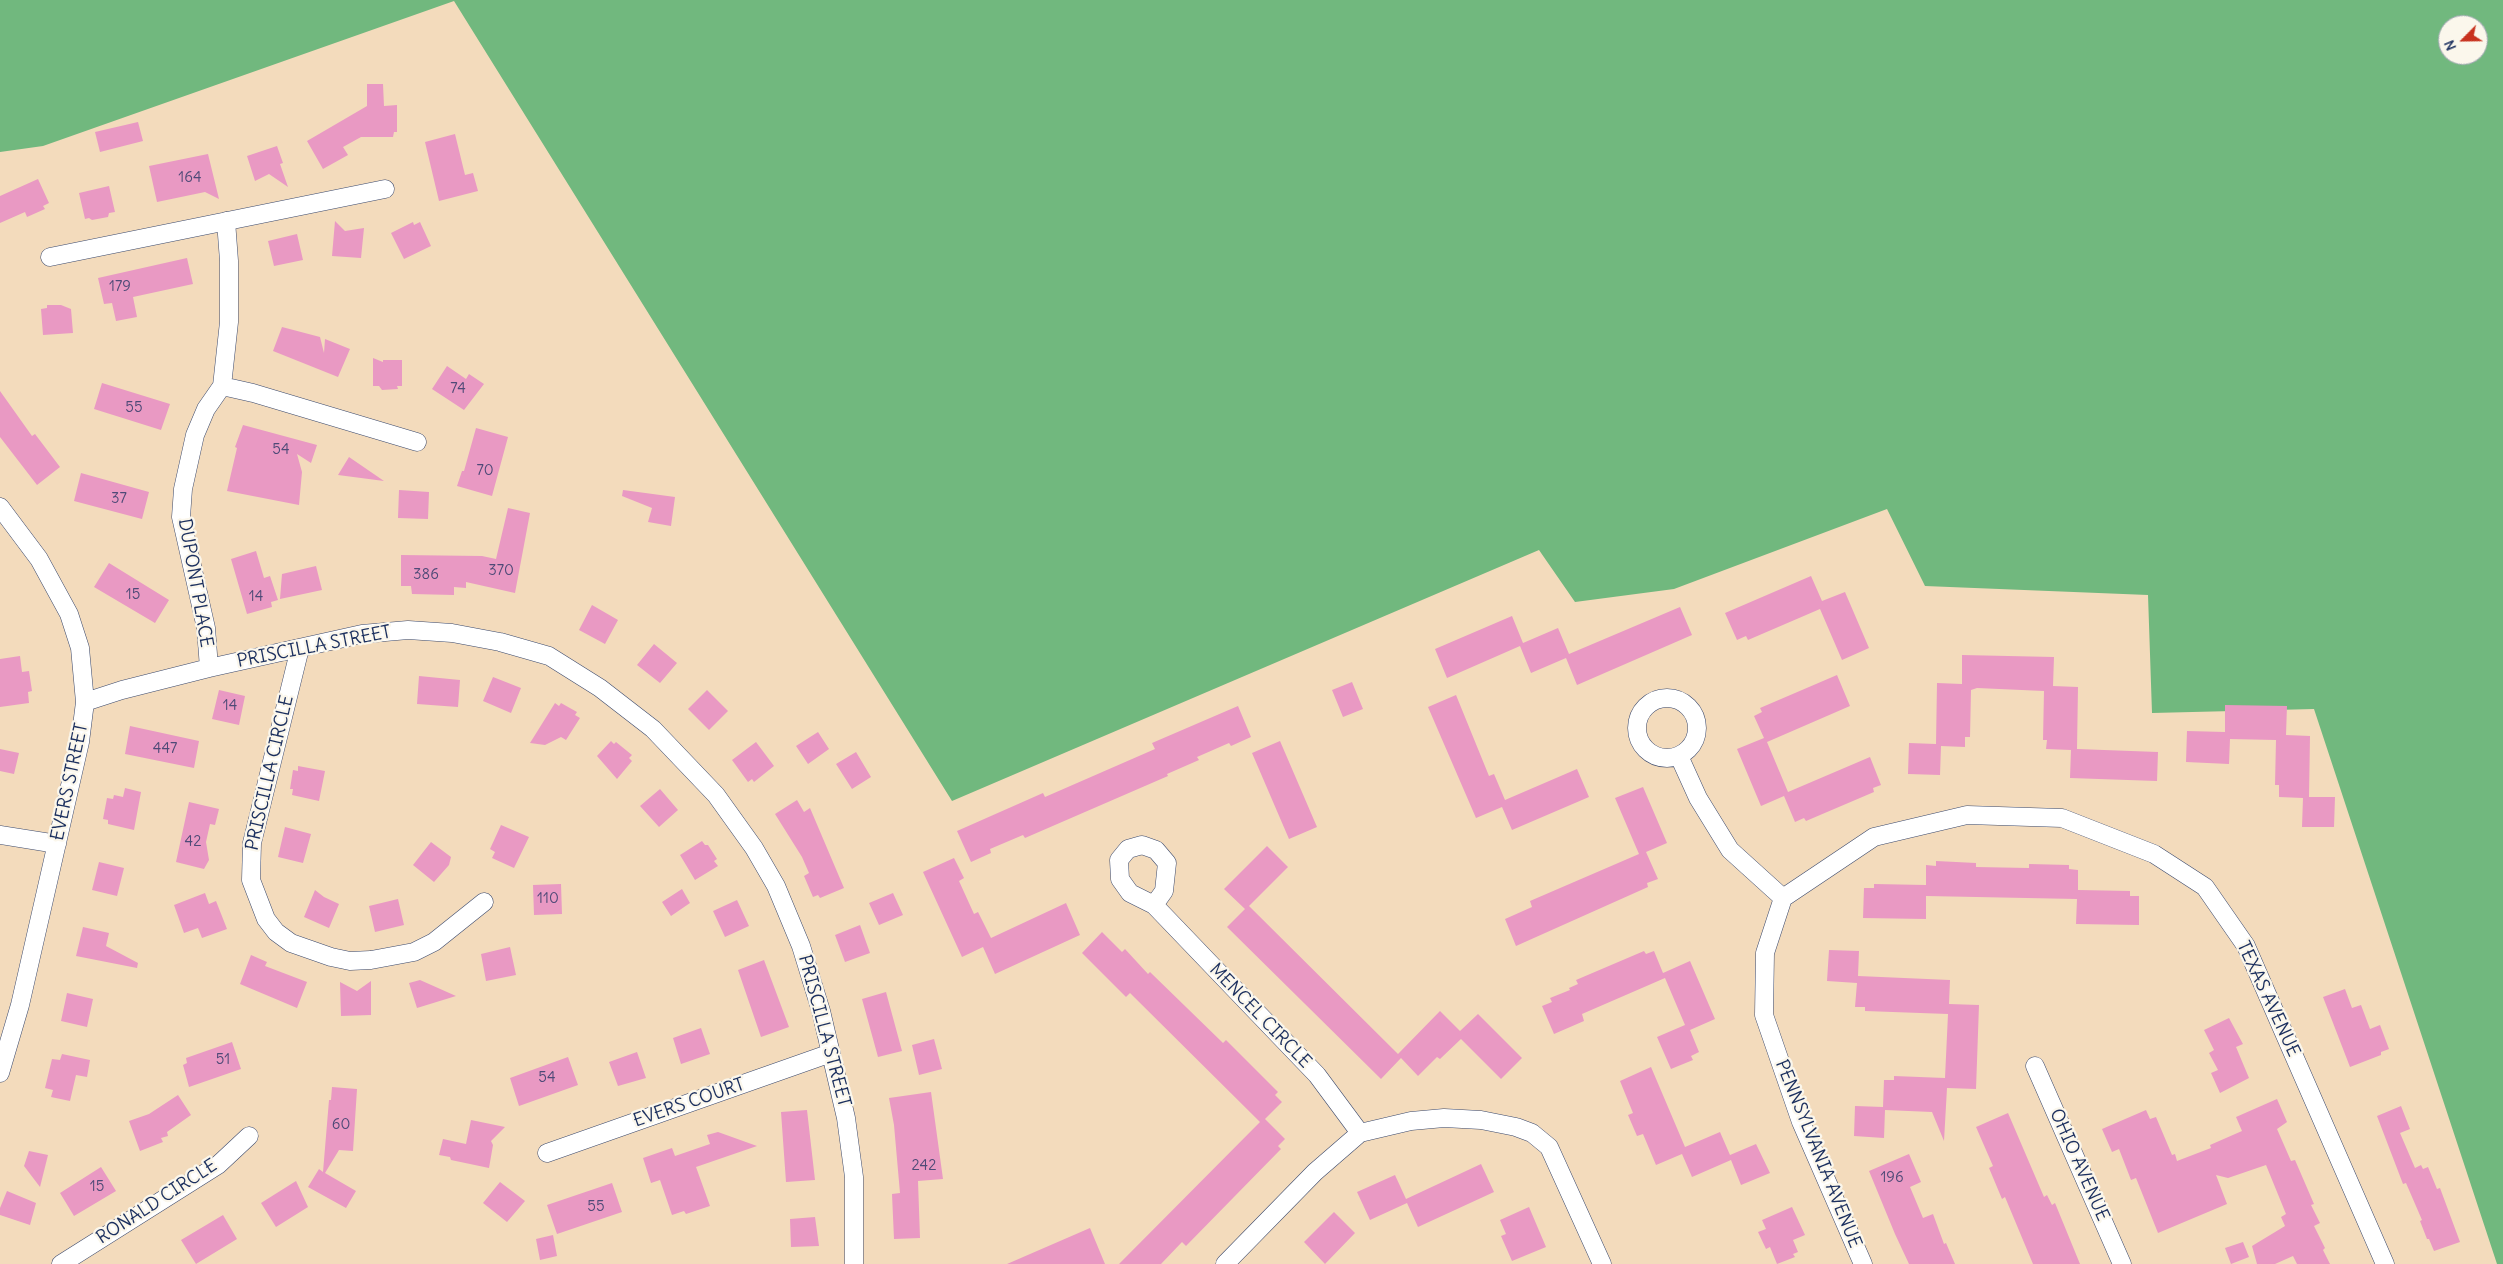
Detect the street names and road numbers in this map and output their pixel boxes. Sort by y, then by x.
street label: DUPONT PLACE [173,517,217,649]
street label: PRISCILLA STREET [235,621,393,673]
street label: PRISCILLA CIRCLE [242,693,298,853]
street label: EVERS STREET [47,721,93,843]
street label: TEXAS AVENUE [2232,938,2304,1060]
street label: PRISCILLA STREET [793,953,855,1109]
street label: MENCEL CIRCLE [1205,959,1315,1073]
street label: PENNSYLVANIA AVENUE [1770,1057,1866,1251]
street label: EVERS COURT [630,1074,748,1132]
street label: OHIO AVENUE [2045,1105,2113,1225]
street label: RONALD CIRCLE [93,1155,221,1249]

